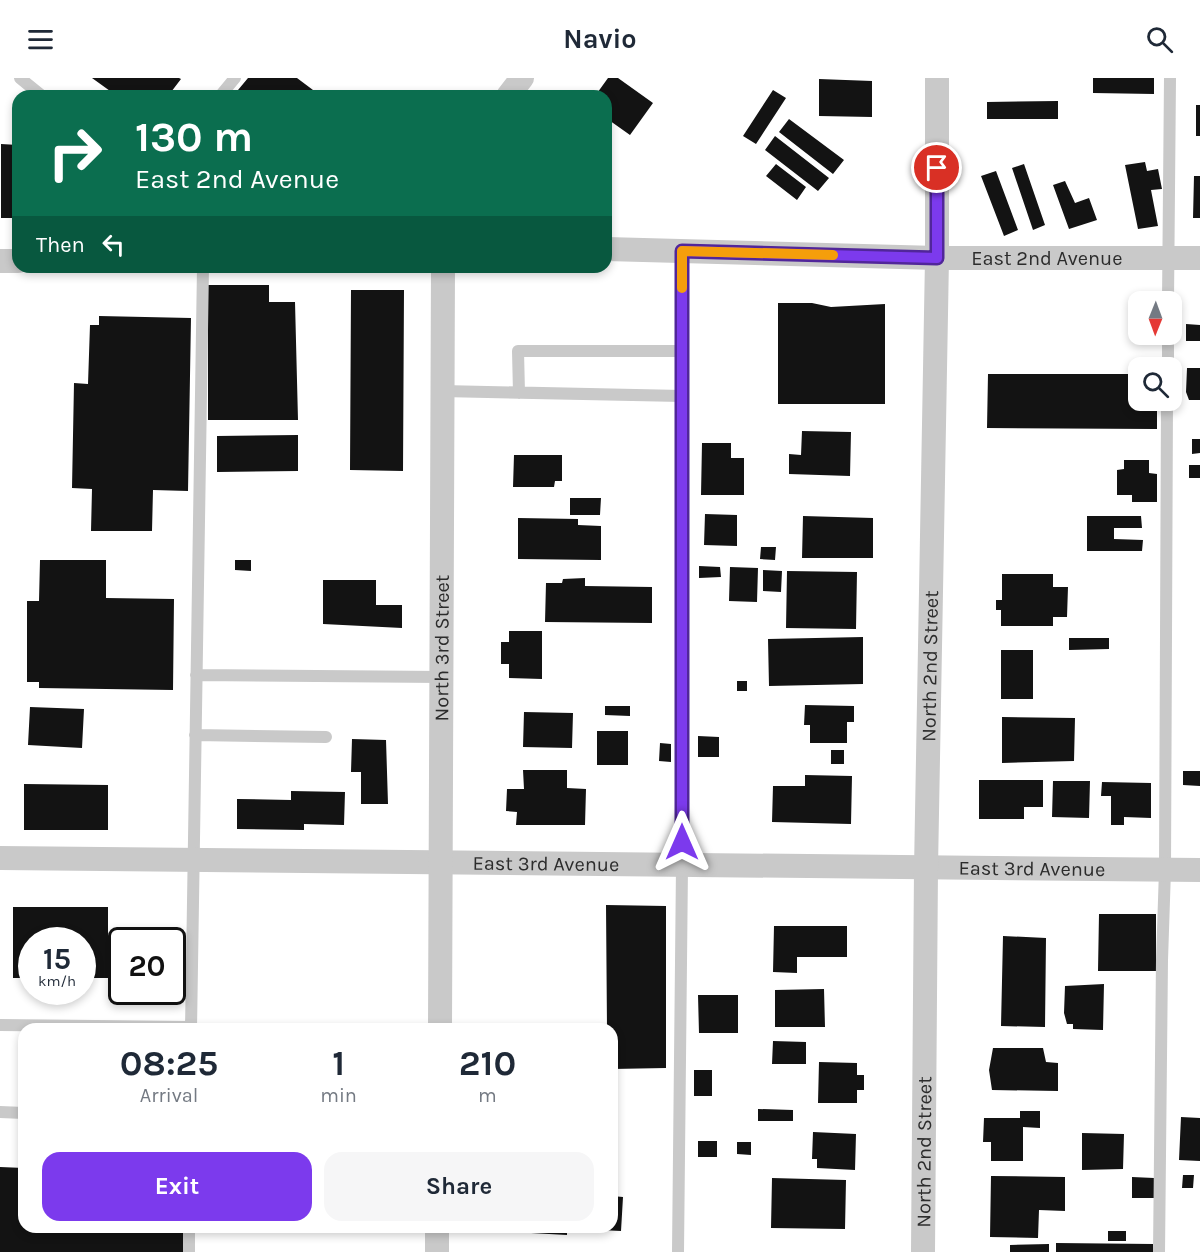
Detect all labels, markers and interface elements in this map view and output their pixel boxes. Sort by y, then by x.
icon: menu [24,23,57,56]
text: Navio [563,23,637,55]
icon: search [1143,23,1176,56]
text: 130 m [135,112,253,162]
icon: right [36,114,114,192]
pin [911,142,962,193]
icon: arrive [920,151,953,184]
text: East 2nd Avenue [135,163,339,195]
icon: left [97,228,130,261]
text: Then [36,232,85,258]
street label: East 2nd Avenue [971,247,1122,270]
north arrow [1128,291,1182,345]
map controls [1128,291,1182,411]
button: search [1128,357,1182,411]
street label: North 3rd Street [430,574,454,721]
street label: North 2nd Street [917,590,943,742]
position arrow [650,810,714,874]
street label: East 3rd Avenue [473,852,619,876]
street label: East 3rd Avenue [959,857,1105,881]
speed limit sign: 20 [108,927,186,1005]
text: 15 [43,941,71,977]
text: km/h [38,972,76,990]
text: 08:25 [120,1042,218,1084]
text: 1 [332,1042,345,1084]
text: 210 [459,1042,516,1084]
street label: North 2nd Street [912,1076,936,1228]
text: Arrival [140,1084,198,1107]
text: min [320,1084,357,1107]
text: m [478,1084,497,1107]
button: Exit [42,1152,312,1221]
button: Share [324,1152,594,1221]

